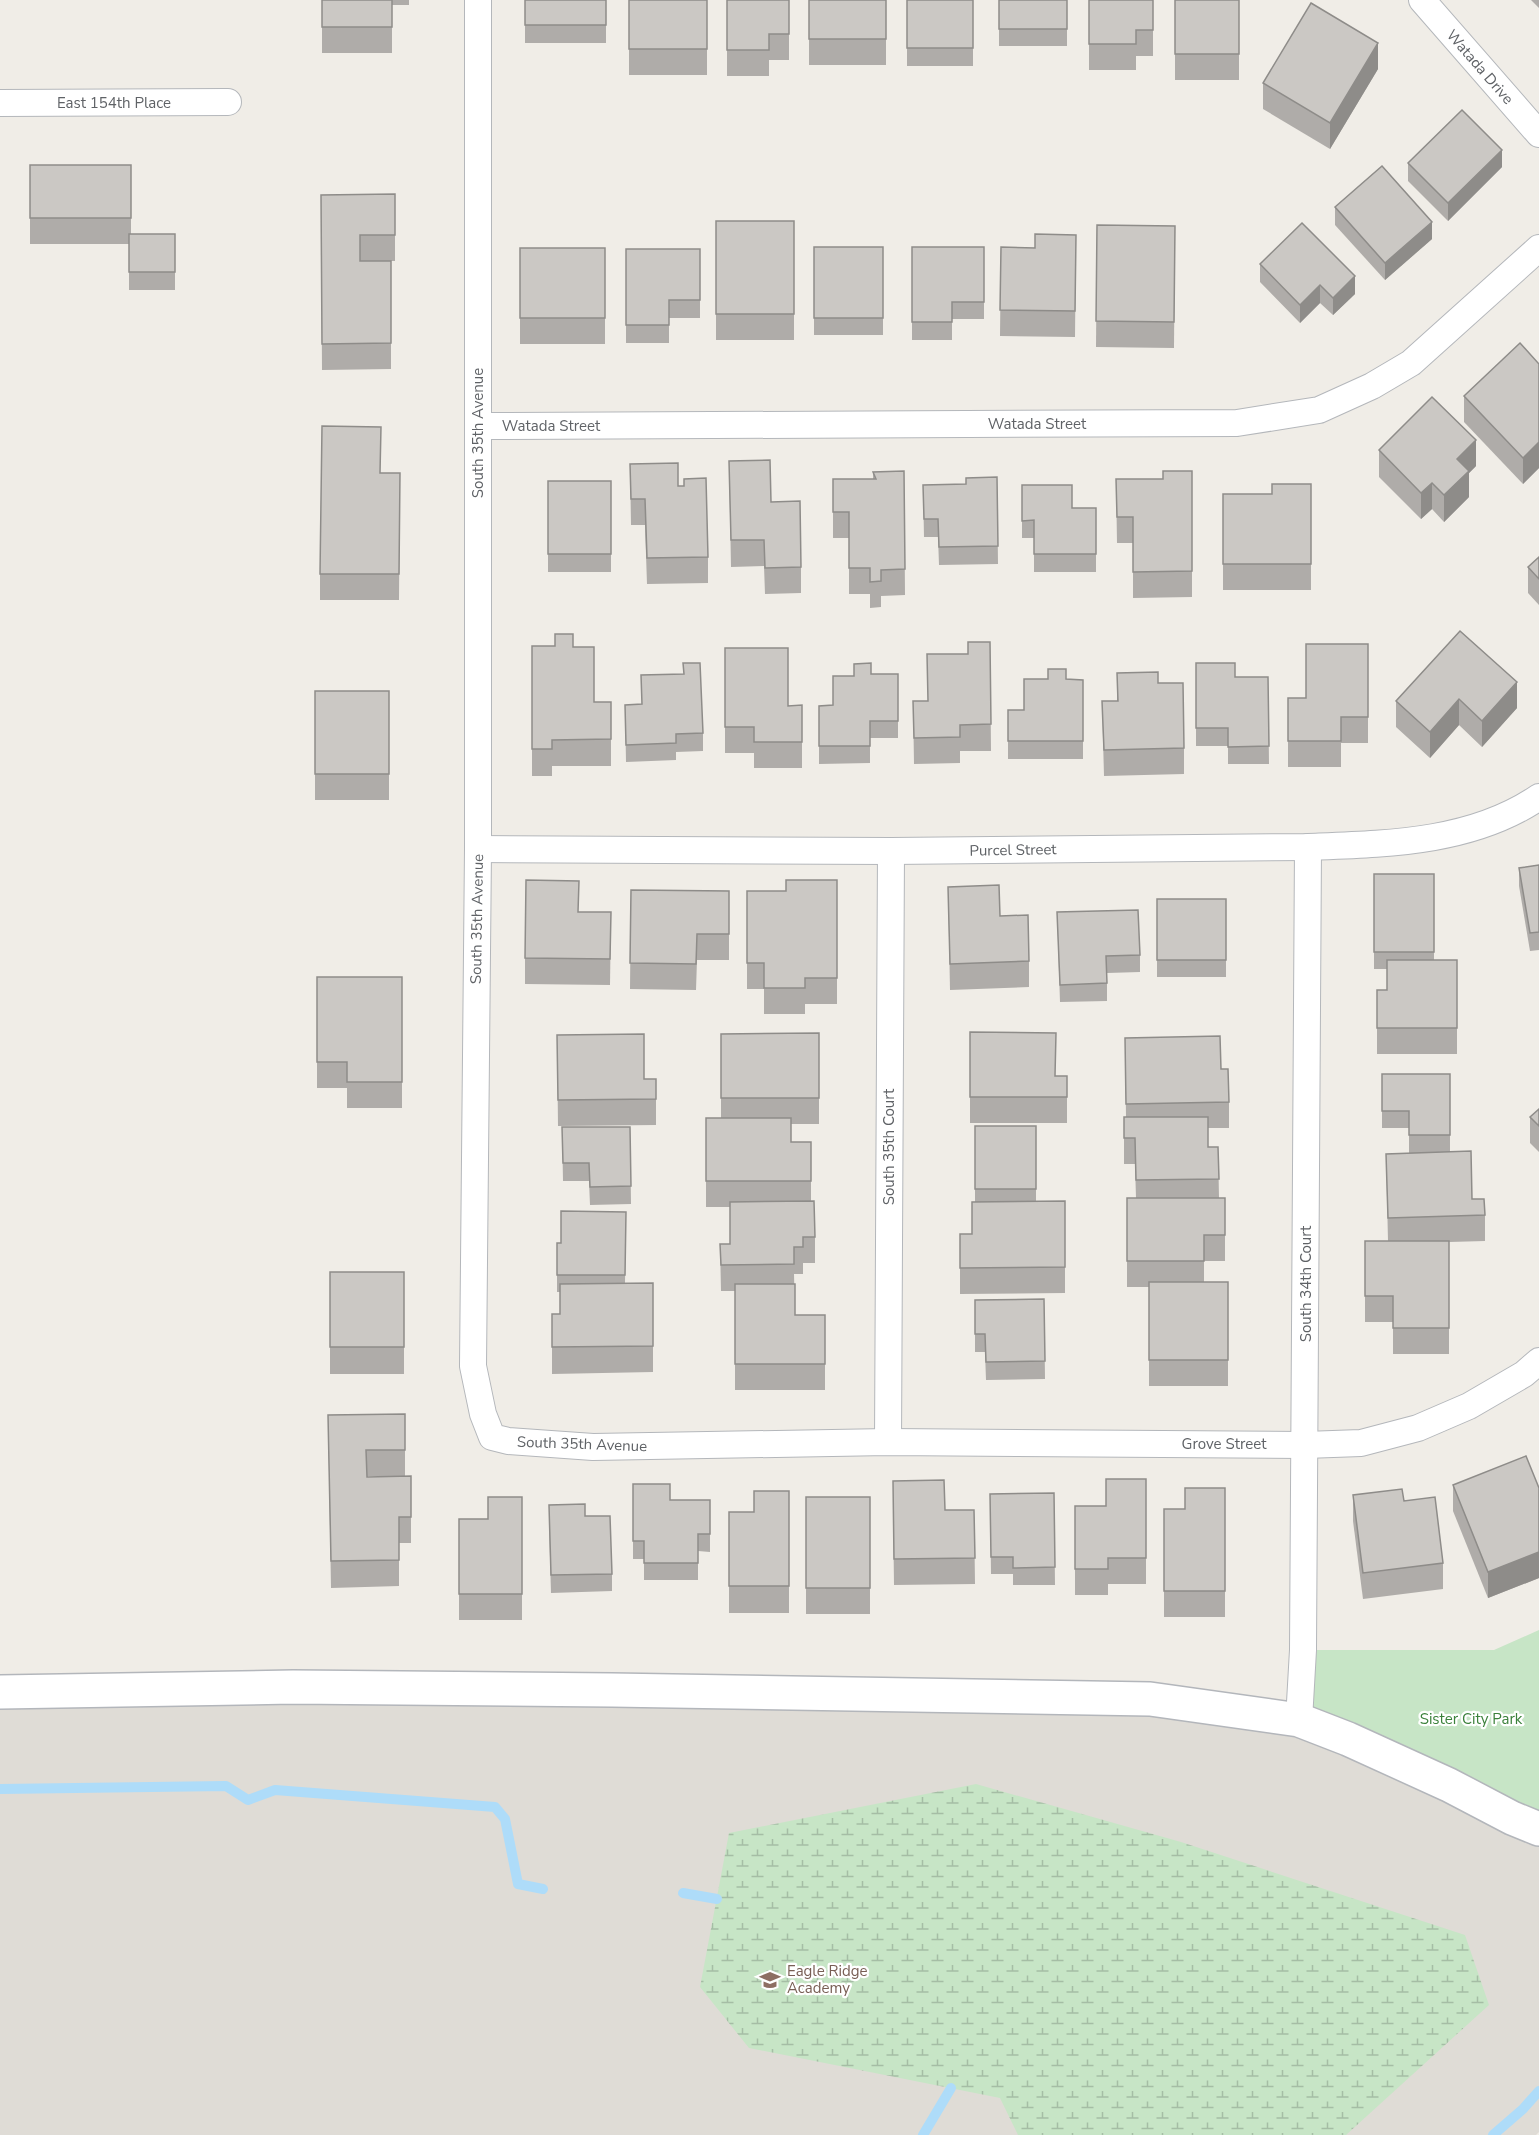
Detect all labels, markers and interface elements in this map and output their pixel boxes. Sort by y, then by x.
street label: Watada Drive [1442,25,1518,109]
street label: East 154th Place [57,93,171,113]
street label: South 35th Avenue [468,368,488,498]
street label: Watada Street [988,414,1087,434]
street label: Watada Street [502,416,601,436]
street label: Purcel Street [969,839,1057,861]
street label: South 35th Avenue [466,854,488,984]
street label: South 35th Court [879,1088,899,1205]
street label: South 34th Court [1296,1225,1316,1342]
street label: South 35th Avenue [517,1432,647,1456]
street label: Grove Street [1182,1434,1267,1454]
park label: Sister City Park [1420,1709,1523,1729]
place label: Eagle Ridge Academy [787,1961,868,1998]
school or university icon: Eagle Ridge Academy [758,1968,782,1992]

